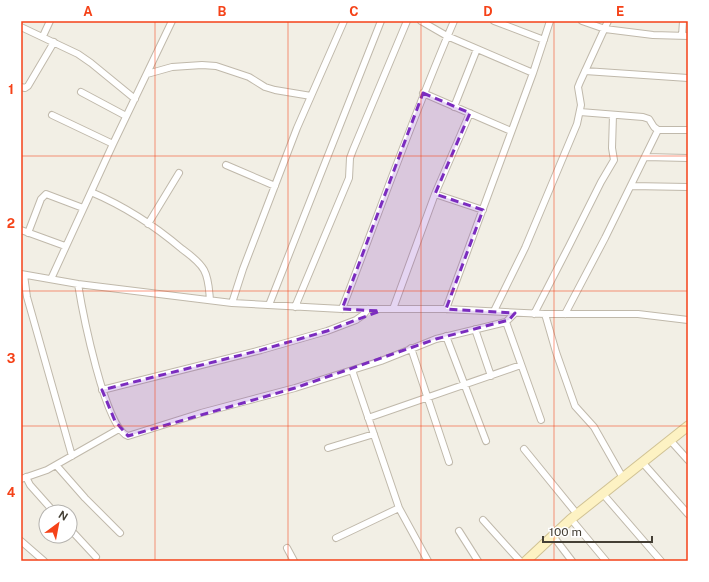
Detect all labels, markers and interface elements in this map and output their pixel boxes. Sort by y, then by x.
text: A [83,4,93,19]
text: B [218,4,227,19]
text: C [349,4,359,19]
text: D [483,4,493,19]
text: E [616,4,624,19]
text: 1 [8,82,14,97]
text: 2 [7,216,15,231]
text: 3 [7,351,16,366]
text: 4 [7,485,16,500]
north arrow [38,504,78,544]
text: N [56,508,70,523]
scale bar [543,518,652,544]
text: 100 m [549,525,582,539]

